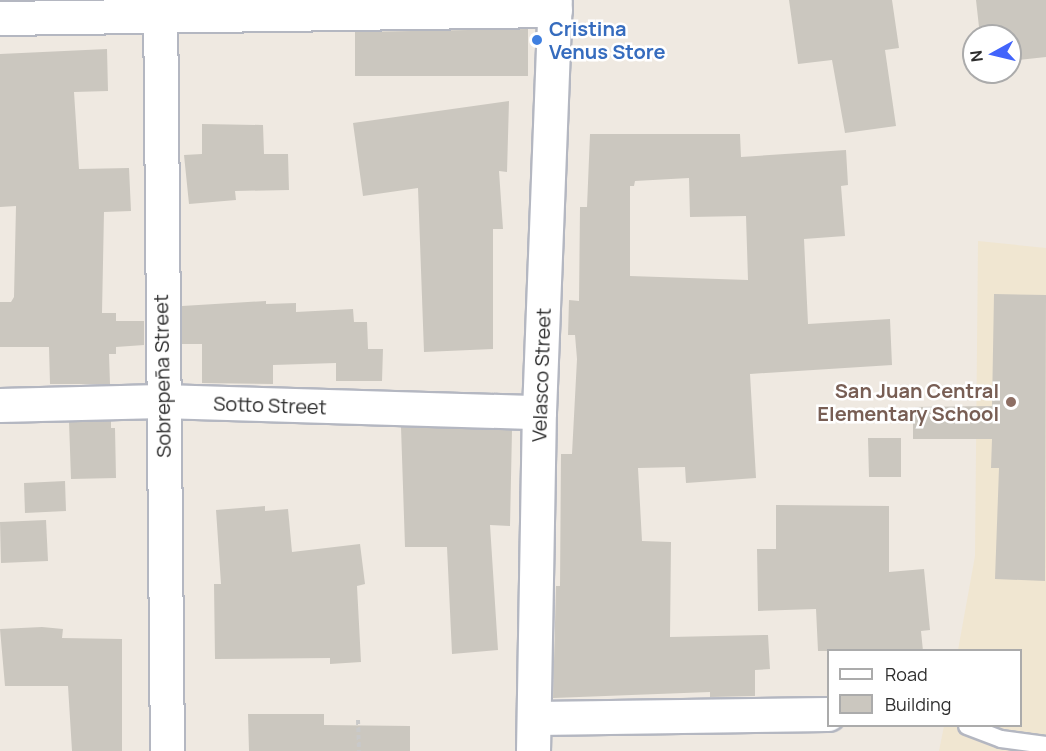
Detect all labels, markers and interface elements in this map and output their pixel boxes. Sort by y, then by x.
place label: Cristina Venus Store [549,16,666,63]
north arrow [962,24,1022,84]
marker: Cristina Venus Store [530,33,544,47]
text: N [964,49,988,63]
street label: Sobrepeña Street [149,294,175,458]
street label: Velasco Street [527,308,555,442]
place label: San Juan Central Elementary School [817,378,999,425]
street label: Sotto Street [213,391,327,419]
marker: San Juan Central Elementary School [1004,395,1018,409]
legend [827,649,1022,727]
text: Road [885,662,928,686]
text: Building [885,692,951,716]

